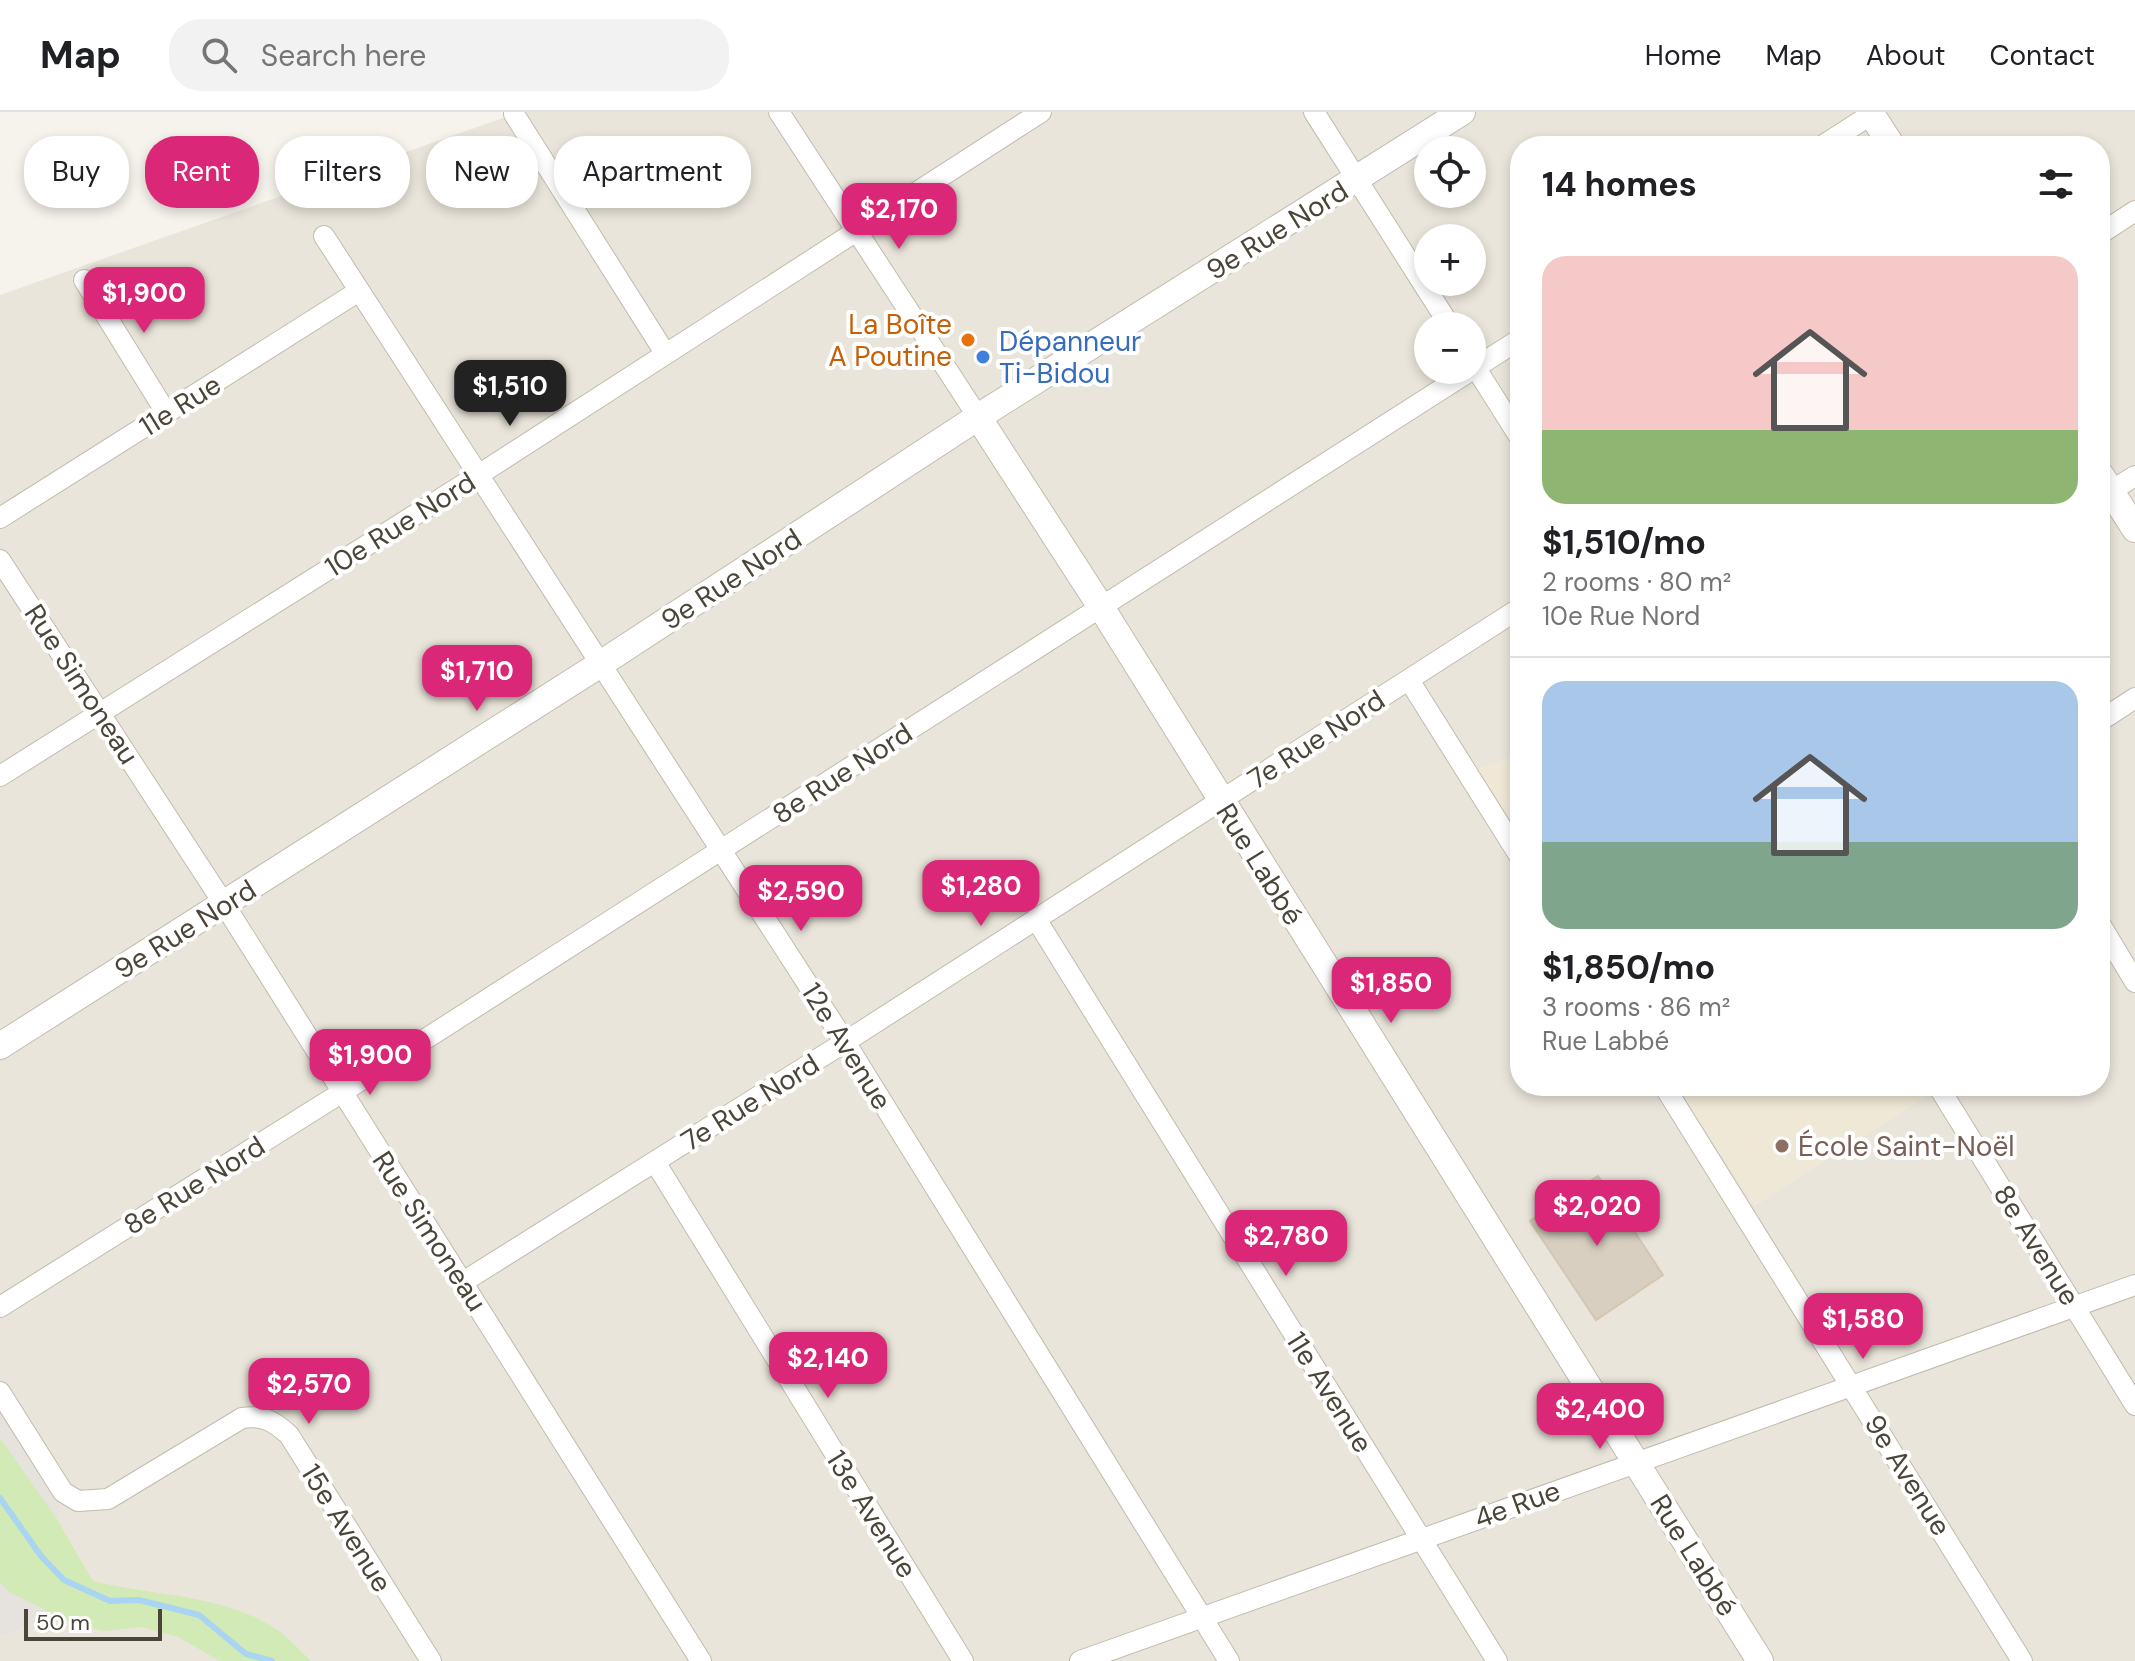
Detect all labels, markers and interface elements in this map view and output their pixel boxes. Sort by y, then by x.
search box [169,19,729,91]
text: Map [40,30,121,80]
icon: search [197,33,241,77]
text: Search here [261,36,426,75]
text: Home [1645,37,1721,74]
text: Map [1765,37,1822,74]
text: About [1866,37,1945,74]
text: Contact [1989,37,2095,74]
chip: Buy [24,136,129,208]
chip: Rent [145,136,259,208]
chip: Filters [275,136,410,208]
chip: New [426,136,538,208]
chip: Apartment [554,136,751,208]
map controls [1414,136,1486,384]
button: locate [1414,136,1486,208]
text: 14 homes [1542,162,1697,207]
icon: filters [2034,162,2078,206]
street label: 9e Rue Nord [1199,172,1355,289]
pin: $2,170 [834,183,964,251]
text: $2,170 [860,192,938,226]
button: + [1414,224,1486,296]
pin: $1,900 [79,267,209,335]
text: $1,900 [102,276,186,310]
place label: La Boîte A Poutine [828,306,952,375]
icon: home [1738,308,1882,452]
button: − [1414,312,1486,384]
place label: Dépanneur Ti-Bidou [999,323,1141,392]
marker: La Boîte A Poutine [959,331,977,349]
marker: Dépanneur Ti-Bidou [974,348,992,366]
pin: $1,510 [445,360,575,428]
street label: 11e Rue [133,366,228,445]
text: $1,510 [472,369,548,403]
street label: 10e Rue Nord [318,464,482,585]
street label: 9e Rue Nord [654,520,809,639]
text: $1,510/mo [1542,520,1706,565]
text: 2 rooms · 80 m² [1542,565,1731,599]
street label: Rue Simoneau [16,597,147,771]
text: 10e Rue Nord [1542,599,1700,633]
pin: $1,710 [412,645,542,713]
text: $1,710 [440,654,514,688]
street label: 7e Rue Nord [1241,681,1392,797]
street label: 8e Rue Nord [765,714,919,832]
icon: home [1738,733,1882,877]
street label: Rue Labbé [1208,796,1312,932]
pin: $1,280 [916,860,1046,928]
pin: $2,590 [736,865,866,933]
text: $1,280 [940,869,1022,903]
street label: 9e Rue Nord [107,871,263,988]
text: $2,590 [757,874,845,908]
text: $1,850/mo [1542,945,1715,990]
pin: $1,850 [1326,957,1456,1025]
text: $1,850 [1350,966,1432,1000]
street label: 12e Avenue [793,976,900,1117]
text: 3 rooms · 86 m² [1542,990,1730,1024]
text: Rue Labbé [1542,1024,1669,1058]
pin: $1,900 [305,1029,435,1097]
text: $1,900 [328,1038,412,1072]
street label: 7e Rue Nord [674,1045,826,1159]
street label: 8e Rue Nord [117,1127,272,1243]
place label: École Saint-Noël [1798,1128,2015,1165]
marker: École Saint-Noël [1773,1137,1791,1155]
street label: Rue Simoneau [364,1144,495,1318]
street label: 8e Avenue [1985,1178,2088,1313]
pin: $2,020 [1532,1180,1662,1248]
text: $2,020 [1553,1189,1641,1223]
pin: $2,780 [1221,1210,1351,1278]
text: $2,780 [1243,1219,1329,1253]
pin: $1,580 [1798,1293,1928,1361]
text: $1,580 [1822,1302,1904,1336]
street label: 11e Avenue [1278,1325,1381,1460]
pin: $2,140 [763,1332,893,1400]
text: $2,140 [787,1341,869,1375]
pin: $2,570 [244,1358,374,1426]
text: $2,570 [266,1367,352,1401]
pin: $2,400 [1535,1383,1665,1451]
text: $2,400 [1555,1392,1645,1426]
street label: 9e Avenue [1856,1408,1959,1543]
street label: 13e Avenue [818,1443,925,1585]
street label: 15e Avenue [293,1457,401,1599]
street label: 4e Rue [1469,1472,1565,1537]
street label: Rue Labbé [1642,1487,1746,1623]
scale bar [24,1605,162,1641]
text: 50 m [36,1608,90,1637]

